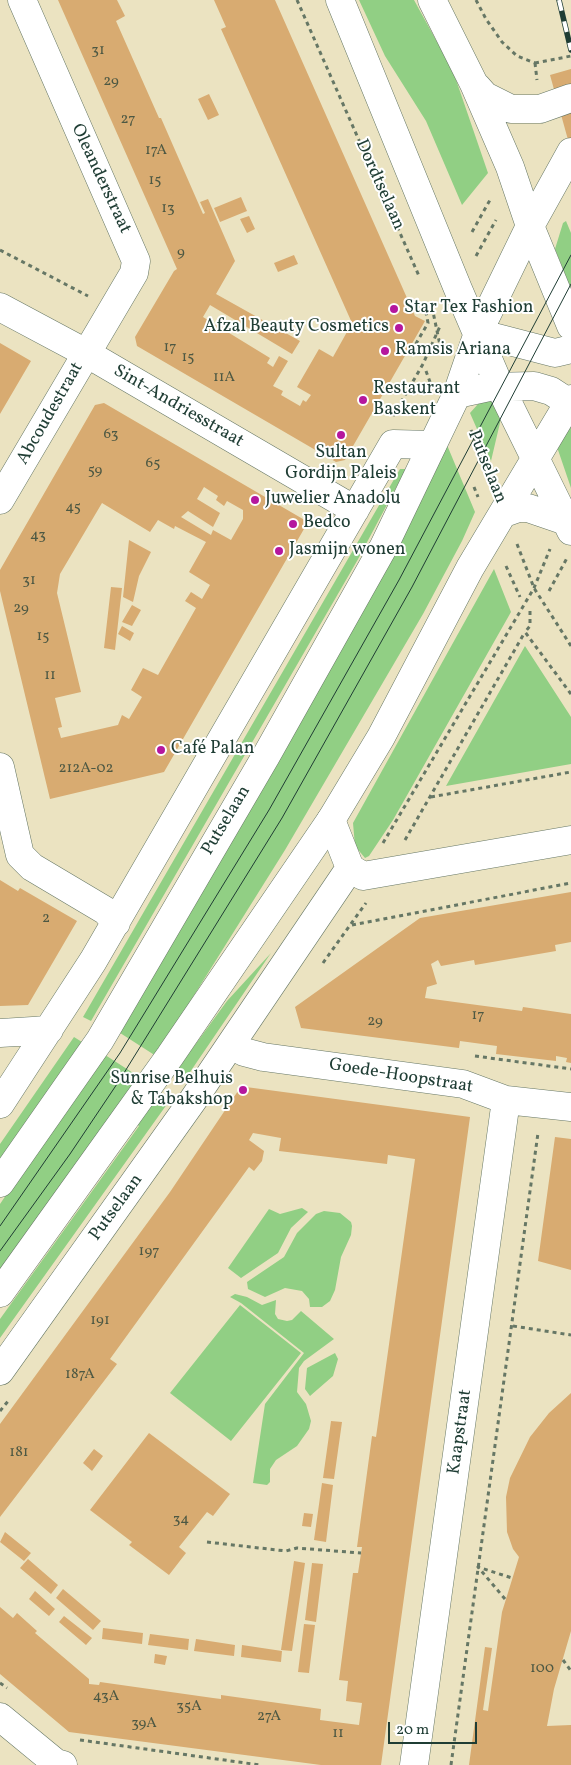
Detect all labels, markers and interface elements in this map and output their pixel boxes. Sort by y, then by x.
house number: 31 [91,42,105,60]
house number: 29 [103,73,119,91]
house number: 27 [121,111,135,129]
street label: Oleanderstraat [65,121,135,237]
street label: Dordtselaan [349,136,409,234]
house number: 17A [145,142,167,160]
house number: 15 [148,172,162,190]
house number: 13 [161,200,175,218]
house number: 9 [177,244,185,262]
place label: Star Tex Fashion [404,298,533,320]
marker: Star Tex Fashion [388,303,400,315]
place label: Afzal Beauty Cosmetics [204,317,389,339]
marker: Afzal Beauty Cosmetics [393,322,405,334]
house number: 17 [163,339,177,357]
place label: Ramsis Ariana [395,340,511,362]
marker: Ramsis Ariana [379,345,391,357]
house number: 15 [181,349,195,367]
street label: Abcoudestraat [13,359,89,469]
street label: Sint-Andriesstraat [109,361,247,453]
house number: 11A [213,369,235,387]
place label: Restaurant Baskent [373,379,460,422]
marker: Restaurant Baskent [357,394,369,406]
house number: 63 [103,426,119,444]
street label: Putselaan [462,427,510,507]
marker: Sultan Gordijn Paleis [335,429,347,441]
place label: Sultan Gordijn Paleis [285,443,397,486]
house number: 65 [146,455,160,473]
house number: 59 [88,462,102,480]
place label: Juwelier Anadolu [265,489,401,511]
marker: Juwelier Anadolu [249,494,261,506]
house number: 45 [65,499,81,517]
place label: Bedco [303,513,351,535]
marker: Bedco [287,518,299,530]
house number: 43 [30,527,46,545]
place label: Jasmijn wonen [289,540,406,562]
marker: Jasmijn wonen [273,545,285,557]
house number: 31 [22,572,36,590]
house number: 29 [13,600,29,618]
house number: 15 [36,628,50,646]
house number: 11 [44,667,56,685]
place label: Café Palan [171,739,255,761]
marker: Café Palan [155,744,167,756]
house number: 212A-02 [58,760,114,778]
street label: Putselaan [198,782,256,860]
house number: 2 [42,910,50,928]
house number: 17 [471,1007,485,1025]
house number: 29 [367,1013,383,1031]
street label: Goede-Hoopstraat [327,1055,475,1099]
place label: Sunrise Belhuis & Tabakshop [110,1069,233,1112]
marker: Sunrise Belhuis & Tabakshop [237,1084,249,1096]
street label: Putselaan [86,1170,148,1246]
house number: 197 [139,1243,159,1261]
house number: 191 [90,1312,110,1330]
house number: 187A [65,1366,95,1384]
street label: Kaapstraat [444,1388,478,1476]
house number: 181 [9,1444,29,1462]
house number: 34 [173,1511,189,1529]
house number: 100 [530,1660,554,1678]
house number: 43A [93,1688,119,1706]
house number: 35A [176,1698,202,1716]
house number: 27A [257,1708,281,1726]
scale bar [391,1712,480,1744]
house number: 39A [131,1715,157,1733]
text: 20 m [396,1720,429,1741]
house number: 11 [332,1725,344,1743]

